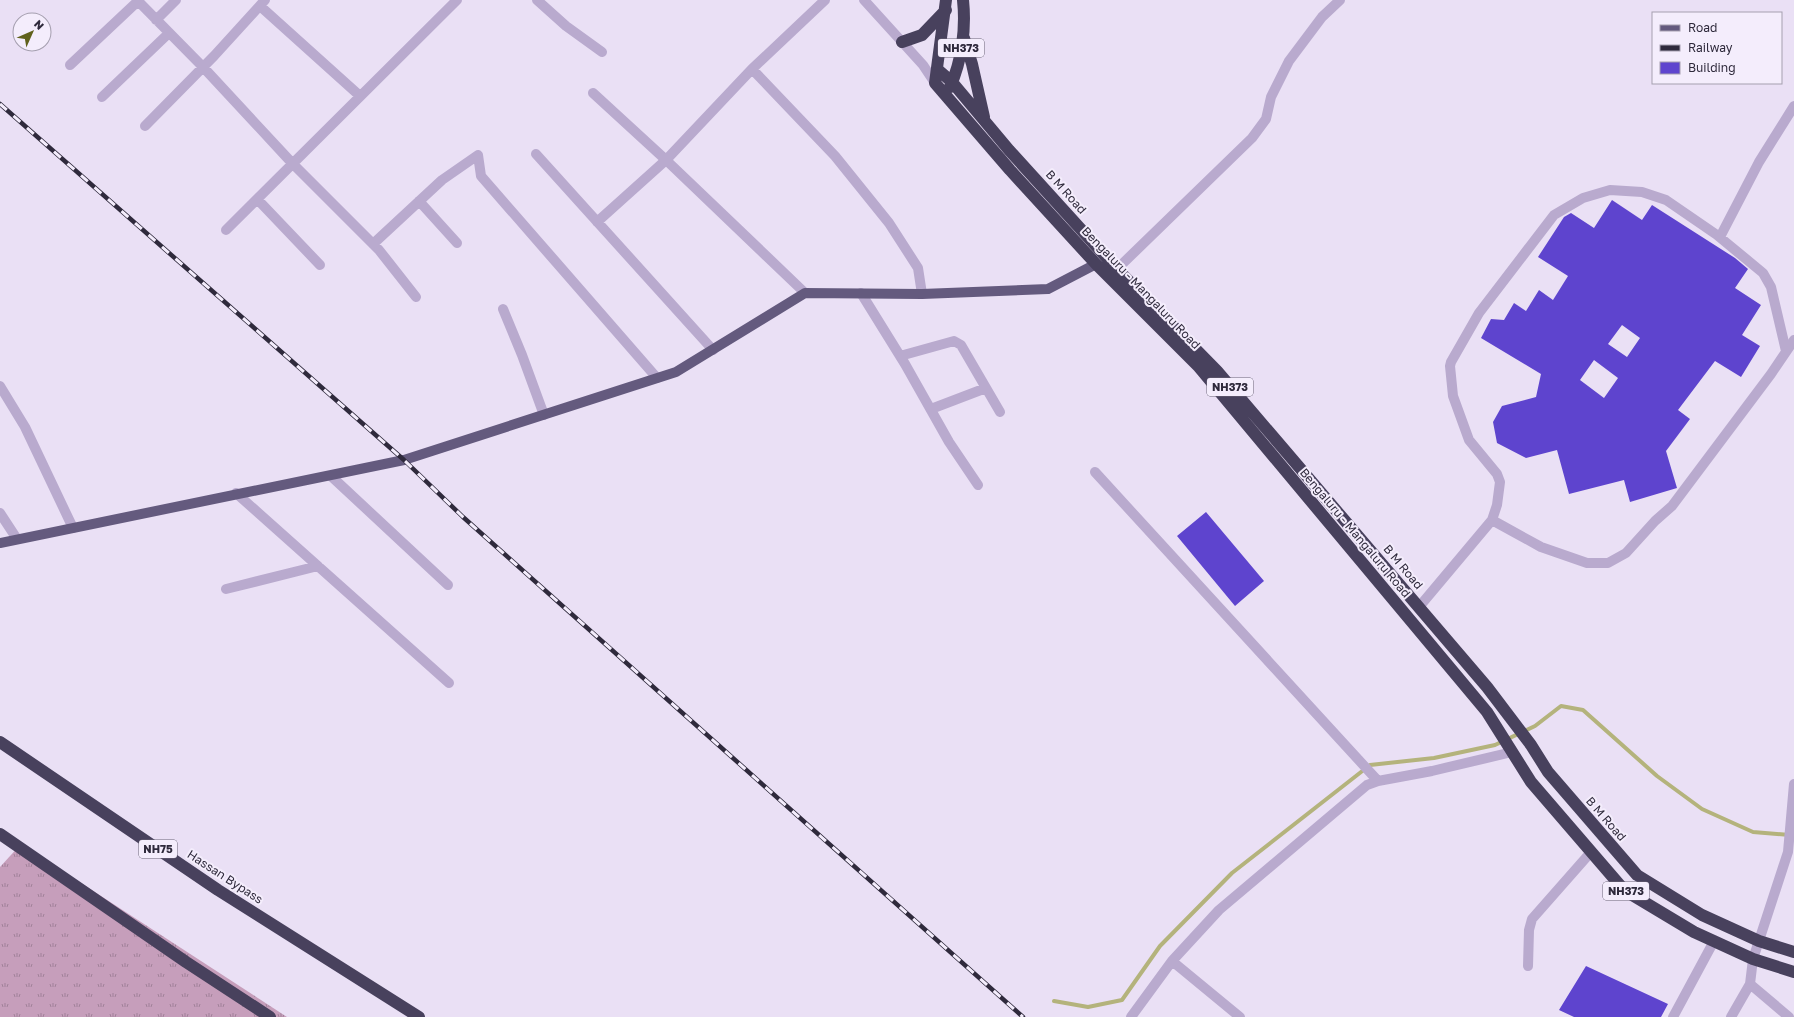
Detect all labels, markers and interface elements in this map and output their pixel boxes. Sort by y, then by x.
north arrow [12,12,52,52]
legend [1652,12,1782,84]
text: N [32,17,47,32]
text: Road [1688,20,1717,35]
road number: NH373 [938,39,984,57]
text: Railway [1688,40,1733,55]
text: Building [1688,60,1736,75]
street label: B M Road [1043,167,1090,217]
street label: Bengaluru - Mangaluru Road [1079,223,1204,352]
road number: NH373 [1207,378,1253,396]
street label: Bengaluru - Mangaluru Road [1297,465,1414,600]
street label: B M Road [1380,541,1426,592]
street label: B M Road [1583,793,1630,844]
road number: NH75 [139,840,177,858]
street label: Hassan Bypass [185,847,266,907]
road number: NH373 [1603,882,1649,900]

